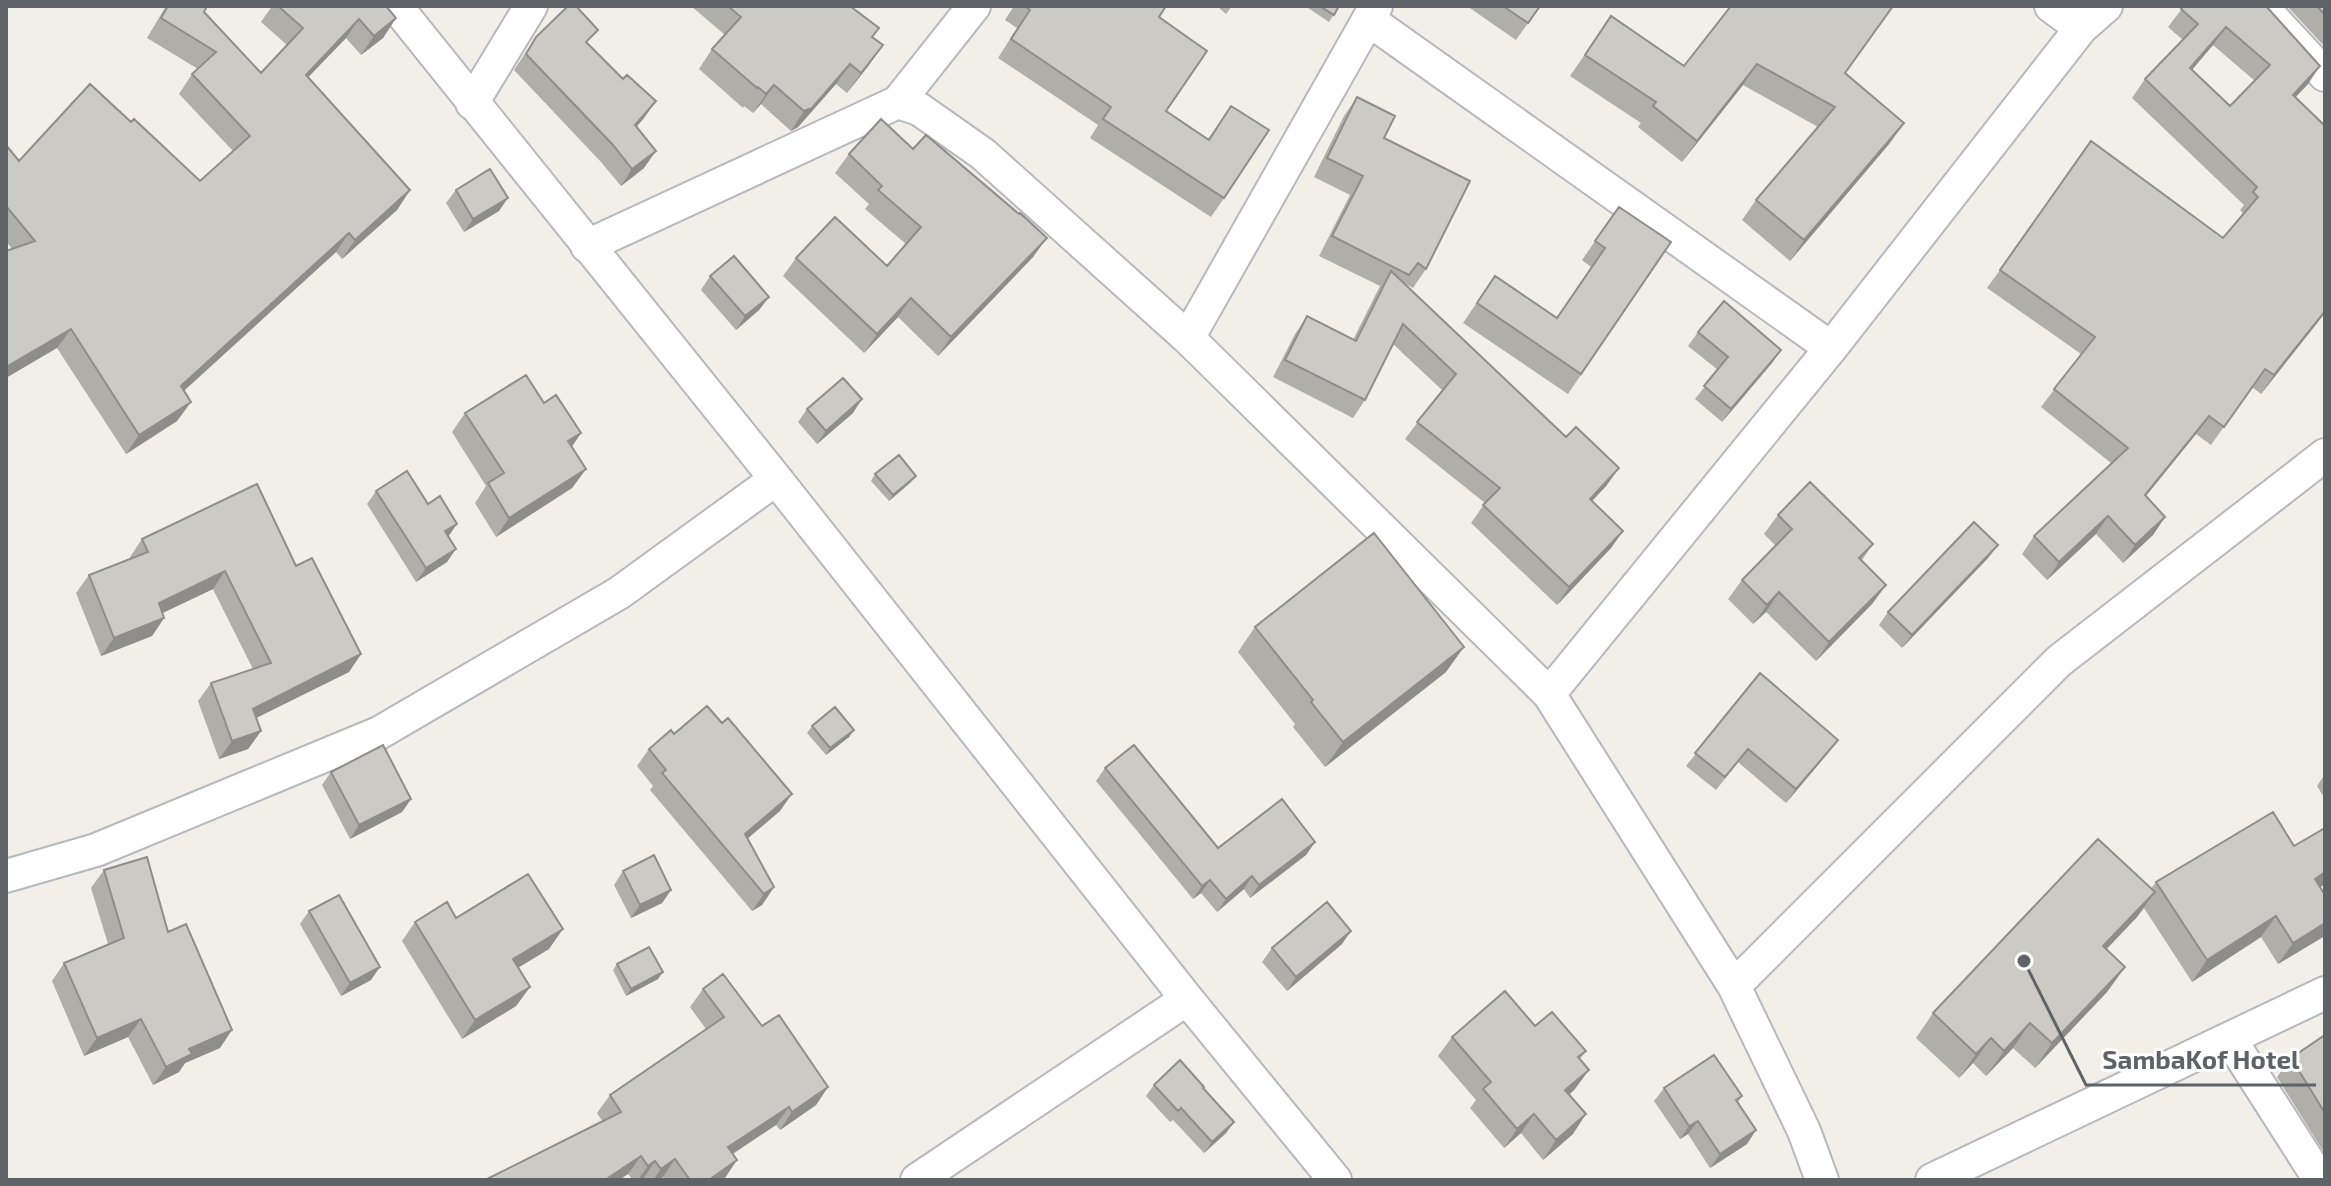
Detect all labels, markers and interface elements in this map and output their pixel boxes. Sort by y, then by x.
callout: SambaKof Hotel [2086,1035,2316,1085]
text: SambaKof Hotel [2102,1043,2300,1074]

